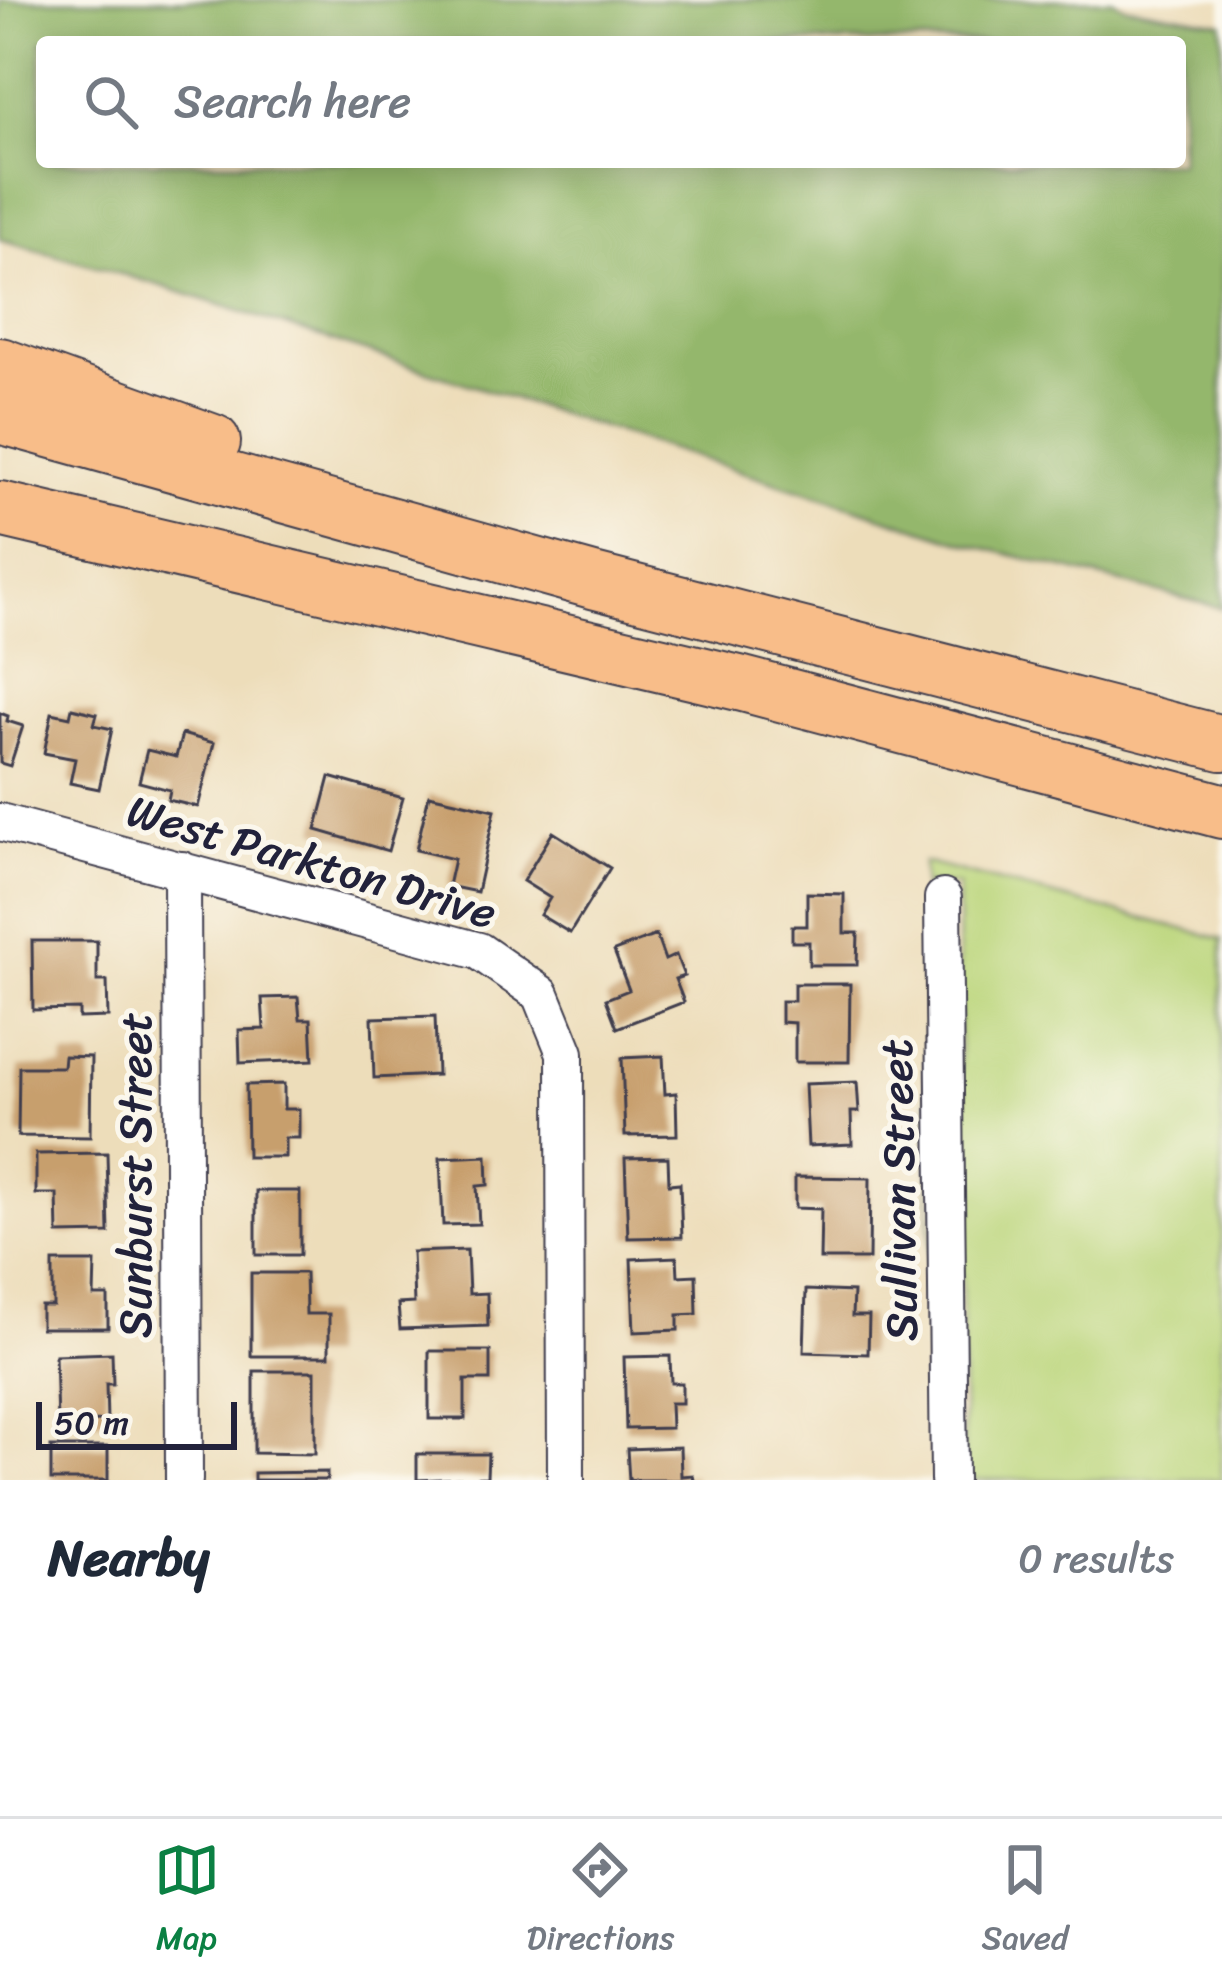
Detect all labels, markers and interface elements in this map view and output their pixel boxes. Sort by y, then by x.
search box [36,36,1186,168]
text: Search here [174,62,411,142]
icon: search [78,69,144,135]
street label: West Parkton Drive [118,771,506,953]
street label: Sunburst Street [96,1012,176,1338]
street label: Sullivan Street [856,1038,942,1342]
text: 50 m [54,1394,129,1452]
scale bar [36,1396,237,1449]
text: Nearby [48,1513,209,1603]
text: 0 results [1018,1524,1174,1593]
tab: Map [154,1837,220,1967]
tab: Directions [527,1837,674,1967]
tab: Saved [981,1837,1068,1967]

